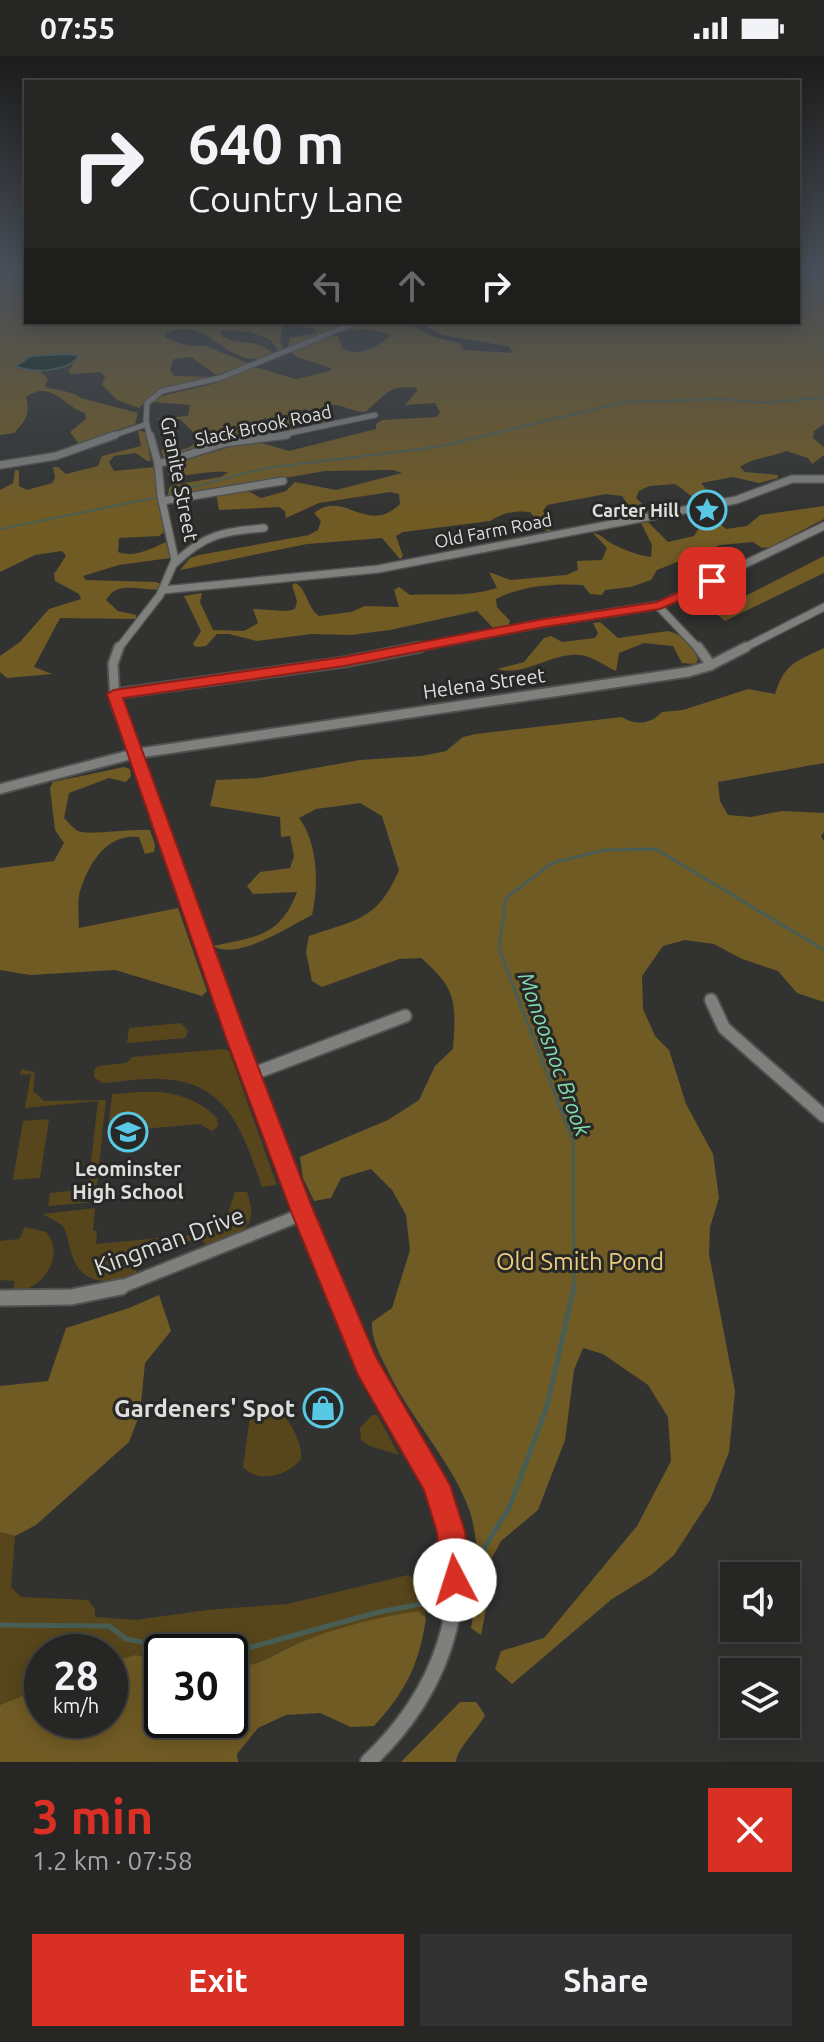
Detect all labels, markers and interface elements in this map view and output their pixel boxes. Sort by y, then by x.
text: 07:55 [40,11,115,45]
icon: right [56,112,160,216]
text: 640 m [188,112,344,175]
text: Country Lane [188,178,404,219]
icon: left [306,264,350,308]
icon: ahead [390,264,434,308]
icon: right [474,264,518,308]
street label: Slack Brook Road [193,401,333,449]
street label: Granite Street [157,415,203,543]
place icon: Carter Hill [686,489,728,531]
place label: Carter Hill [592,500,680,520]
street label: Old Farm Road [433,509,553,551]
pin [678,547,746,615]
icon: arrive [690,559,734,603]
street label: Helena Street [421,663,547,703]
water label: Monoosnoc Brook [514,969,596,1140]
school or university icon: Leominster High School [107,1111,149,1153]
place label: Leominster High School [72,1157,184,1203]
street label: Kingman Drive [90,1201,248,1281]
park label: Old Smith Pond [496,1248,664,1275]
shop icon: Gardeners' Spot [302,1387,344,1429]
place label: Gardeners' Spot [114,1395,295,1422]
position arrow [413,1538,497,1622]
map controls [720,1562,800,1738]
button: sound [720,1562,800,1642]
speed limit sign: 30 [144,1634,248,1738]
text: 28 [53,1653,99,1698]
button: layers [720,1658,800,1738]
text: km/h [53,1694,99,1717]
button: close [708,1788,792,1872]
text: 3 min [32,1789,153,1843]
text: 1.2 km · 07:58 [32,1846,193,1875]
button: Exit [32,1934,404,2026]
button: Share [420,1934,792,2026]

